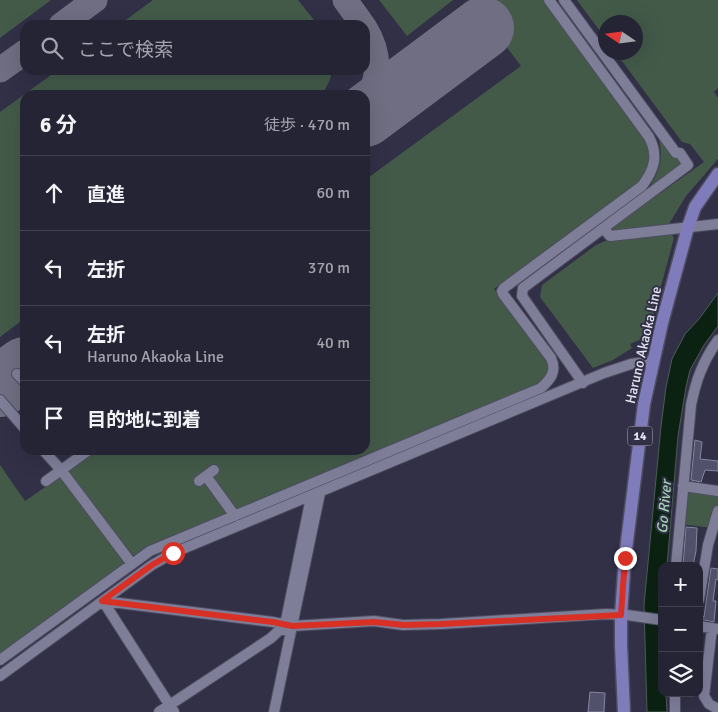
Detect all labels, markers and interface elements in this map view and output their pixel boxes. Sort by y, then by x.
north arrow [598,15,643,60]
search box [20,20,370,75]
icon: search [38,34,66,62]
text: ここで検索 [78,38,173,62]
text: 6 分 [40,112,77,138]
text: 徒歩 · 470 m [264,115,350,135]
icon: ahead [40,179,68,207]
text: 直進 [87,183,125,207]
text: 60 m [316,183,350,203]
icon: left [40,254,68,282]
text: 左折 [87,258,125,282]
text: 370 m [308,258,350,278]
street label: Haruno Akaoka Line [622,285,665,405]
text: 左折 [87,323,125,347]
icon: left [40,329,68,357]
text: 40 m [316,333,350,353]
text: Haruno Akaoka Line [87,347,224,367]
icon: arrive [40,404,68,432]
text: 目的地に到着 [87,408,201,432]
road number: 14 [628,426,652,446]
water label: Go River [653,477,676,534]
route start [162,542,185,565]
route end [614,547,637,570]
map controls [658,562,703,697]
button: + [658,562,703,607]
button: − [658,607,703,652]
button: layers [658,652,703,697]

